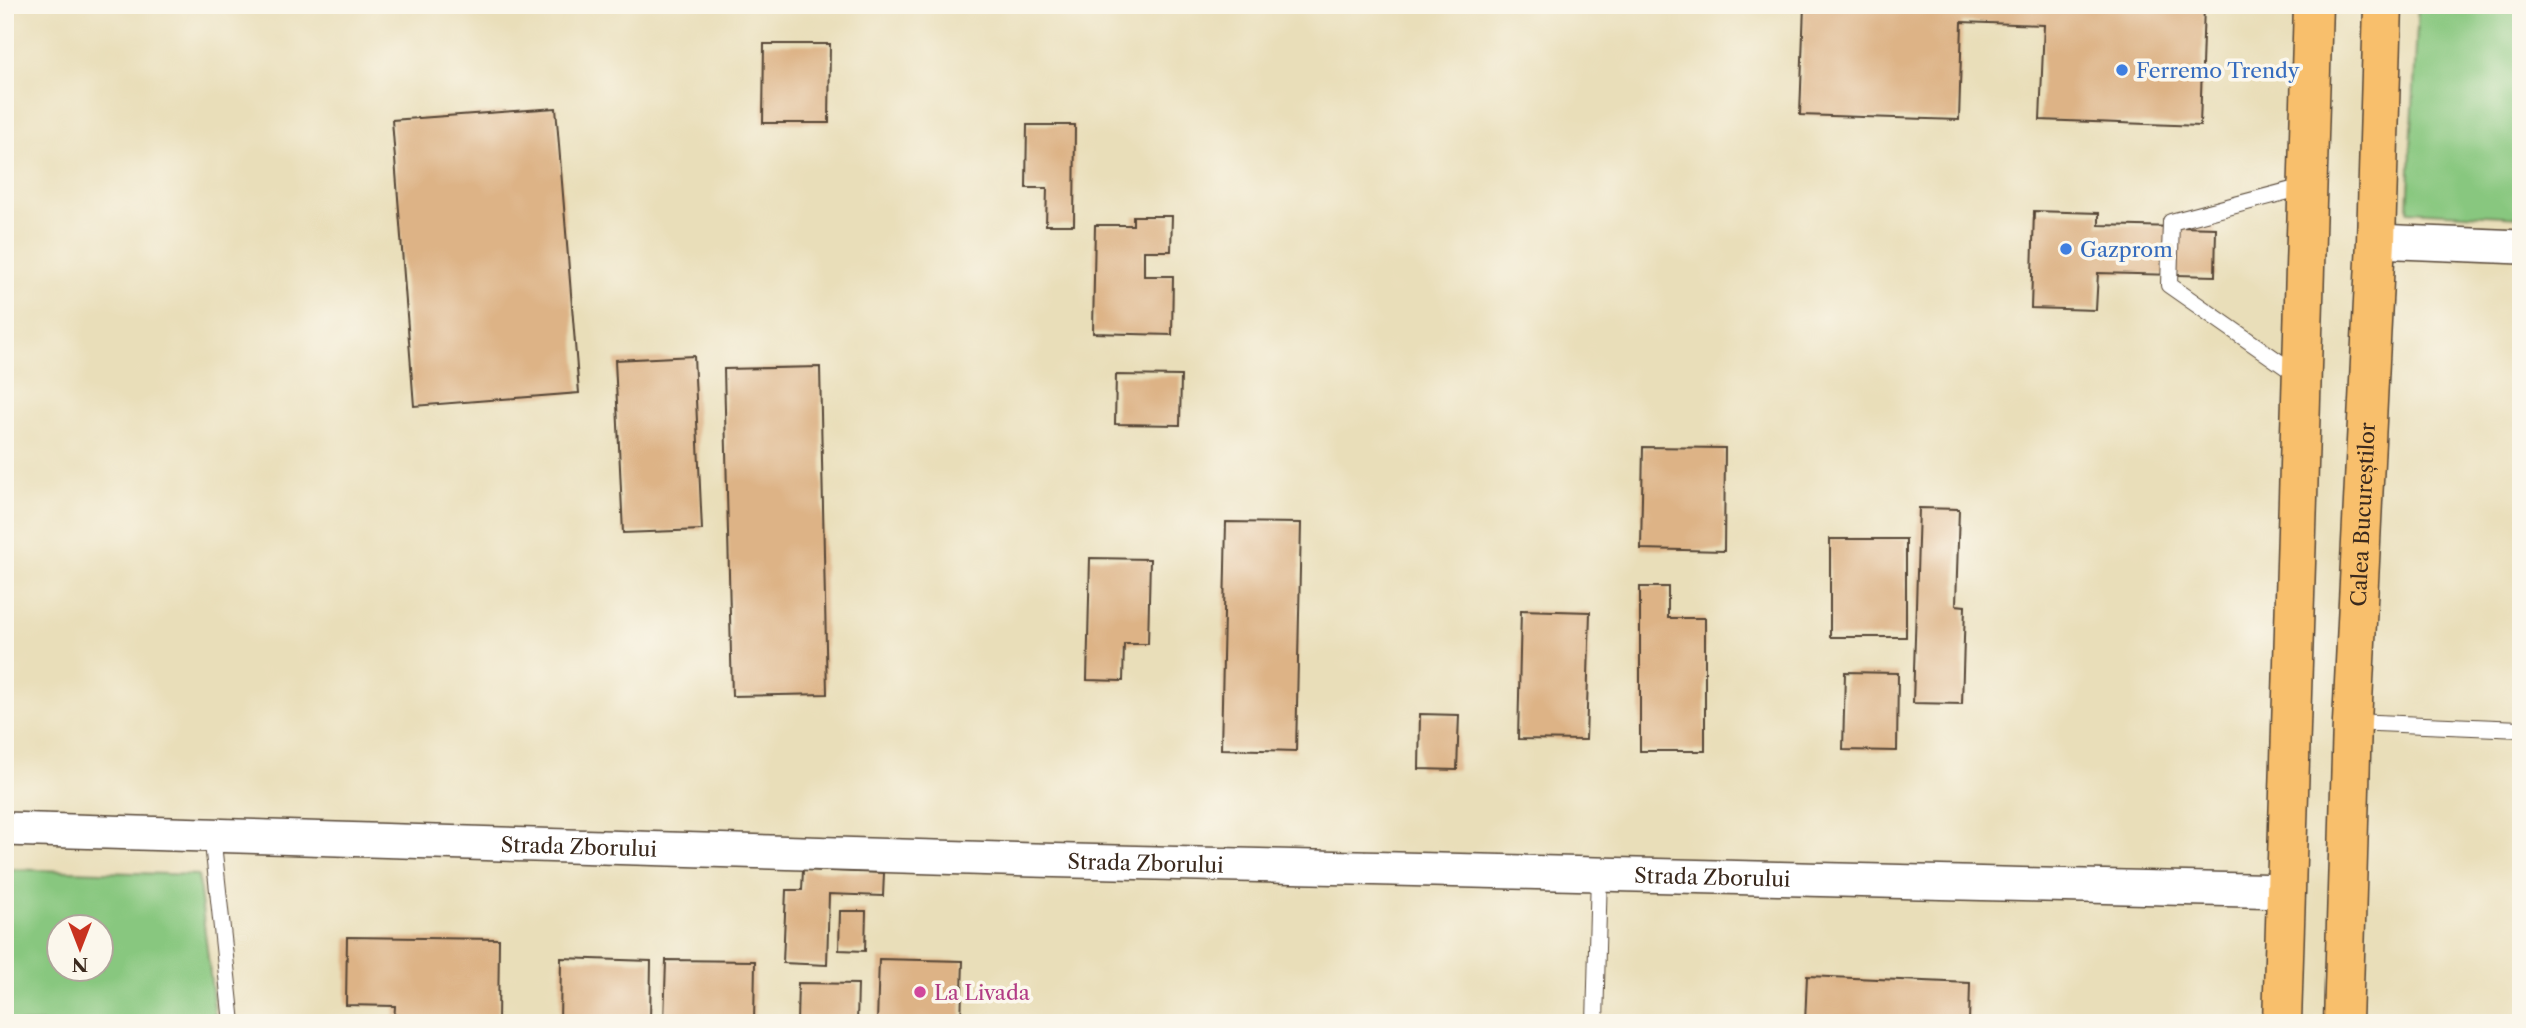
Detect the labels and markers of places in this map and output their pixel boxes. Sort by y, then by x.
place label: Ferremo Trendy [2136,58,2300,83]
marker: Ferremo Trendy [2114,62,2130,78]
place label: Gazprom [2080,237,2173,262]
marker: Gazprom [2058,241,2074,257]
place label: La Livada [934,980,1031,1005]
marker: La Livada [912,984,928,1000]

